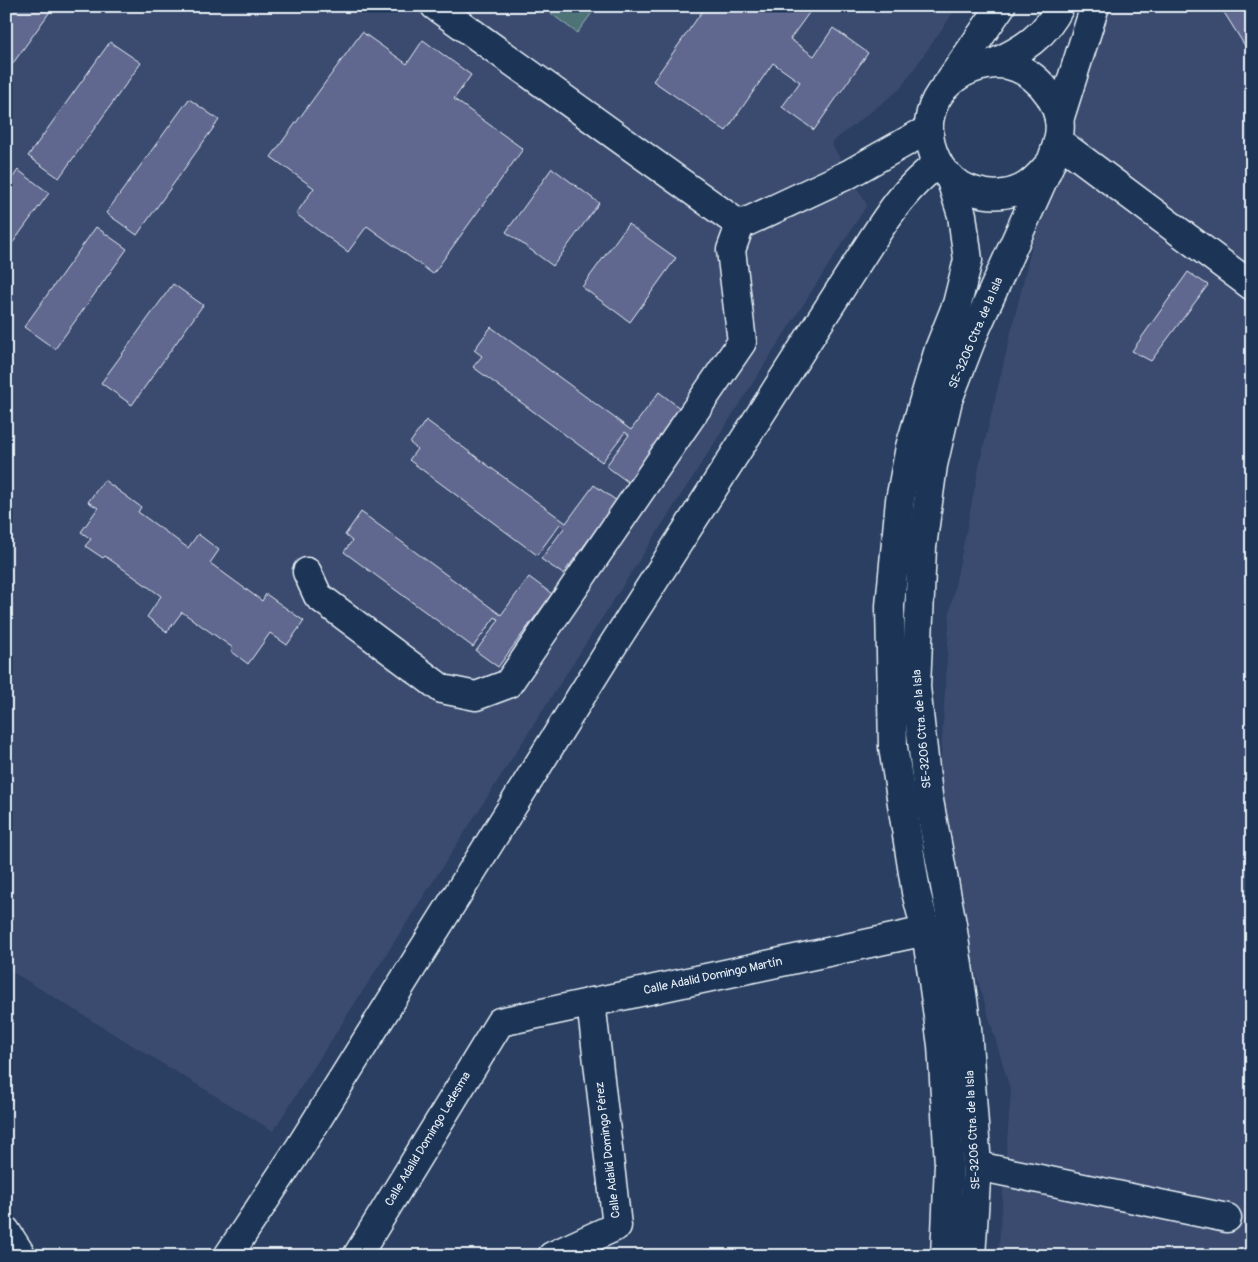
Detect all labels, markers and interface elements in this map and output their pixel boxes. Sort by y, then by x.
street label: SE-3206 Ctra. de la Isla [946,275,1006,391]
street label: SE-3206 Ctra. de la Isla [909,668,935,789]
street label: Calle Adalid Domingo Martín [642,954,784,998]
street label: Calle Adalid Domingo Ledesma [382,1069,474,1209]
street label: SE-3206 Ctra. de la Isla [962,1069,984,1190]
street label: Calle Adalid Domingo Pérez [592,1081,624,1219]

